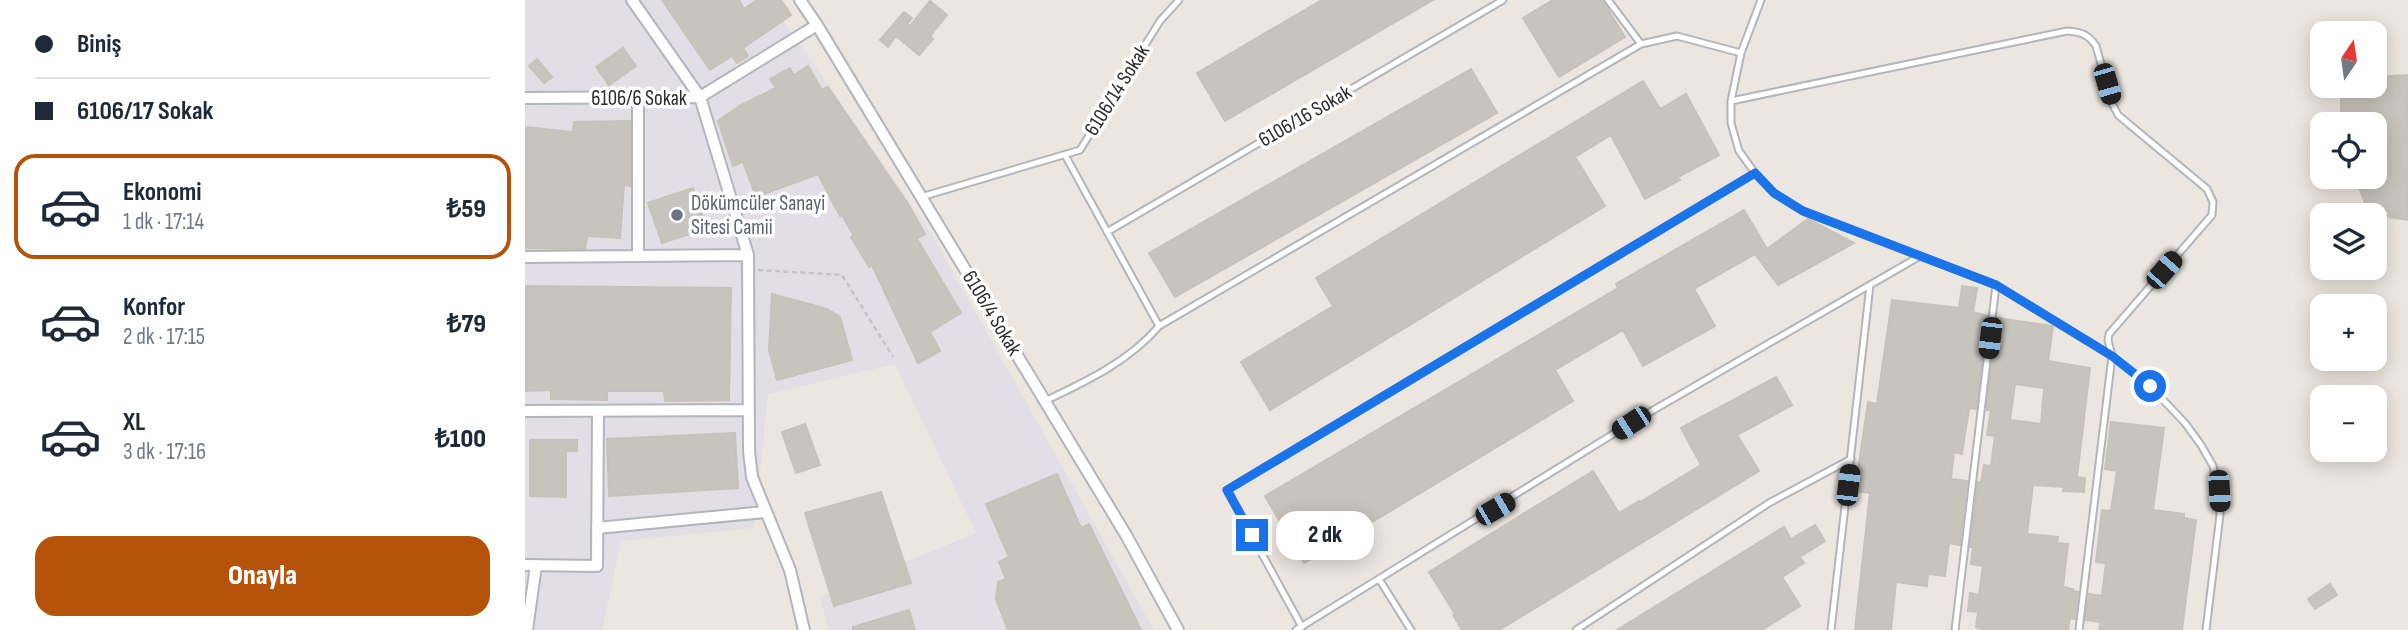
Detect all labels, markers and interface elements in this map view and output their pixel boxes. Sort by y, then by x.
north arrow [2310,21,2387,98]
map controls [2310,21,2387,462]
text: Biniş [77,29,121,60]
street label: 6106/14 Sokak [1079,40,1155,140]
car [2092,61,2123,107]
street label: 6106/16 Sokak [1254,79,1356,153]
street label: 6106/6 Sokak [591,86,687,111]
text: 6106/17 Sokak [77,96,214,127]
button: locate [2310,112,2387,189]
icon: car [39,175,102,238]
text: Ekonomi [123,177,202,208]
place label: Dökümcüler Sanayi Sitesi Camii [691,191,825,240]
text: ₺59 [447,194,486,225]
button: layers [2310,203,2387,280]
marker: Dökümcüler Sanayi Sitesi Camii [669,207,685,223]
text: 1 dk · 17:14 [123,208,204,236]
car [2143,247,2186,293]
street label: 6106/4 Sokak [957,266,1027,360]
icon: car [39,290,102,353]
text: Konfor [123,292,185,323]
button: + [2310,294,2387,371]
text: ₺79 [447,309,486,340]
car [1978,316,2003,360]
text: 2 dk · 17:15 [123,323,205,351]
route start [2134,370,2166,402]
button: − [2310,385,2387,462]
car [1608,403,1655,443]
icon: car [39,405,102,468]
text: XL [123,407,145,438]
text: ₺100 [435,424,486,455]
text: 3 dk · 17:16 [123,438,206,466]
car [1836,463,1861,507]
car [2208,469,2231,513]
car [1472,489,1519,529]
callout: 2 dk [1277,510,1375,560]
route end [1236,519,1268,551]
text: 2 dk [1308,521,1342,549]
button: Onayla [35,536,490,616]

